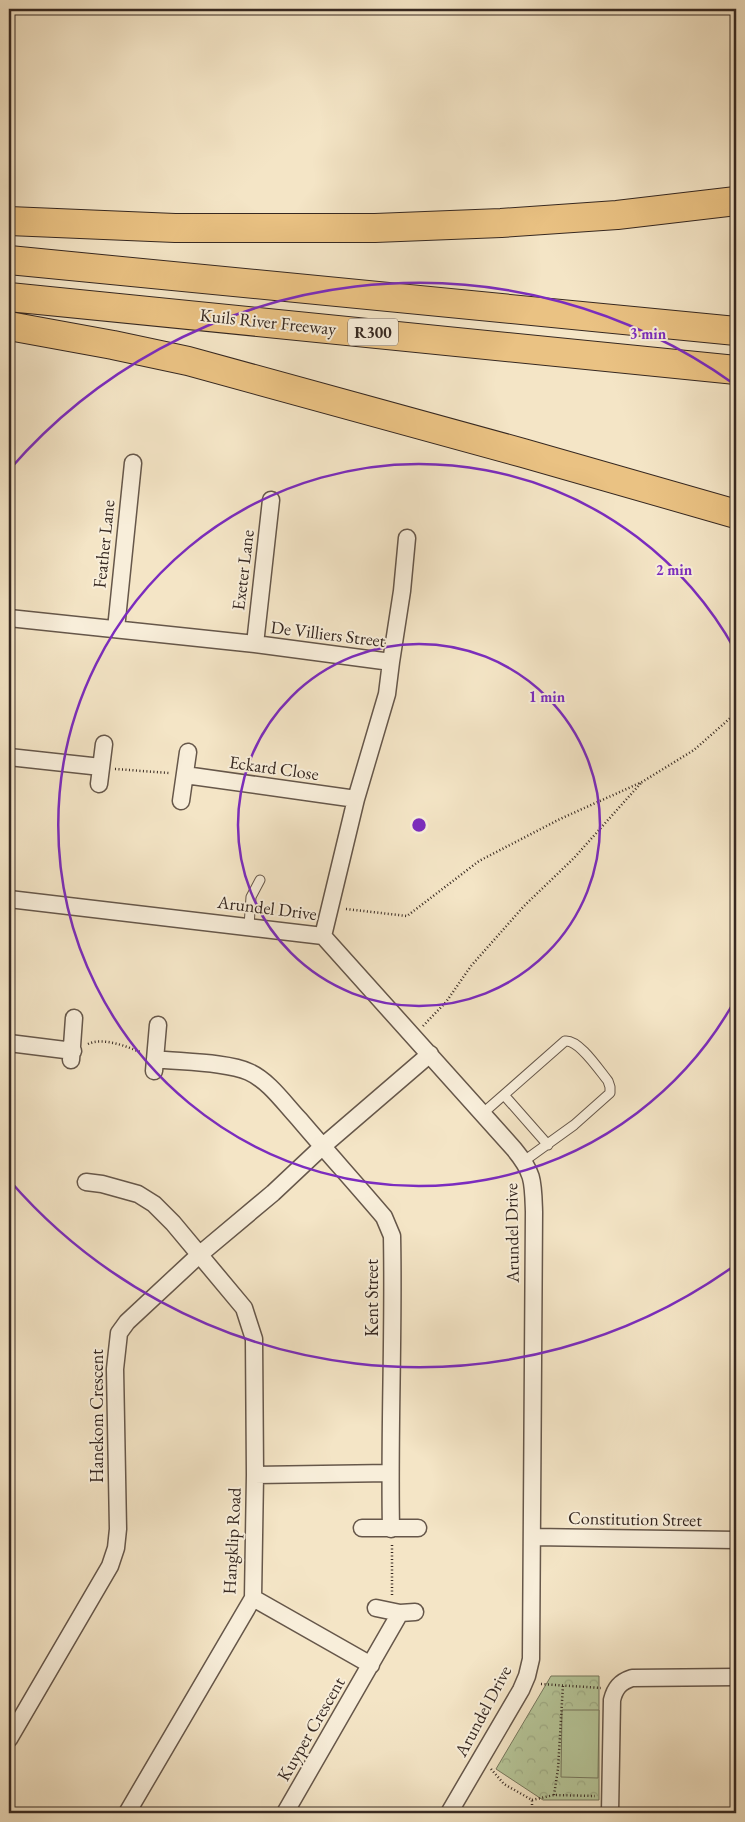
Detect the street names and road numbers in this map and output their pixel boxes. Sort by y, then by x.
street label: Kuils River Freeway [199,303,338,340]
road number: R300 [348,318,398,346]
street label: Feather Lane [87,499,120,589]
street label: Exeter Lane [226,528,259,612]
street label: De Villiers Street [269,615,387,652]
street label: Eckard Close [228,750,320,785]
street label: Arundel Drive [215,890,318,925]
street label: Arundel Drive [499,1183,524,1284]
street label: Kent Street [360,1259,383,1337]
street label: Hanekom Crescent [85,1349,108,1483]
street label: Hangklip Road [217,1486,246,1595]
street label: Constitution Street [568,1506,702,1531]
street label: Arundel Drive [448,1661,516,1761]
street label: Kuyper Crescent [272,1672,350,1785]

